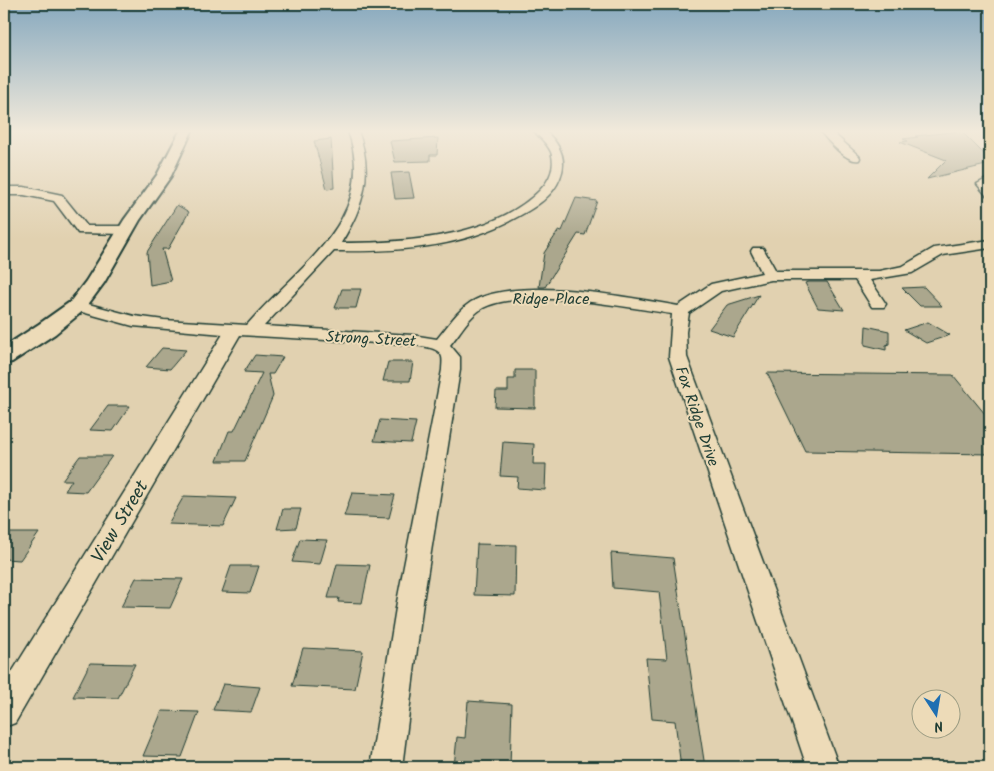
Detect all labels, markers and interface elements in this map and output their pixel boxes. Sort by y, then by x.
street label: Ridge Place [513,287,589,312]
street label: Strong Street [325,325,417,354]
street label: Fox Ridge Drive [668,363,725,470]
street label: View Street [84,474,158,569]
north arrow [912,688,962,738]
text: N [932,714,945,737]

